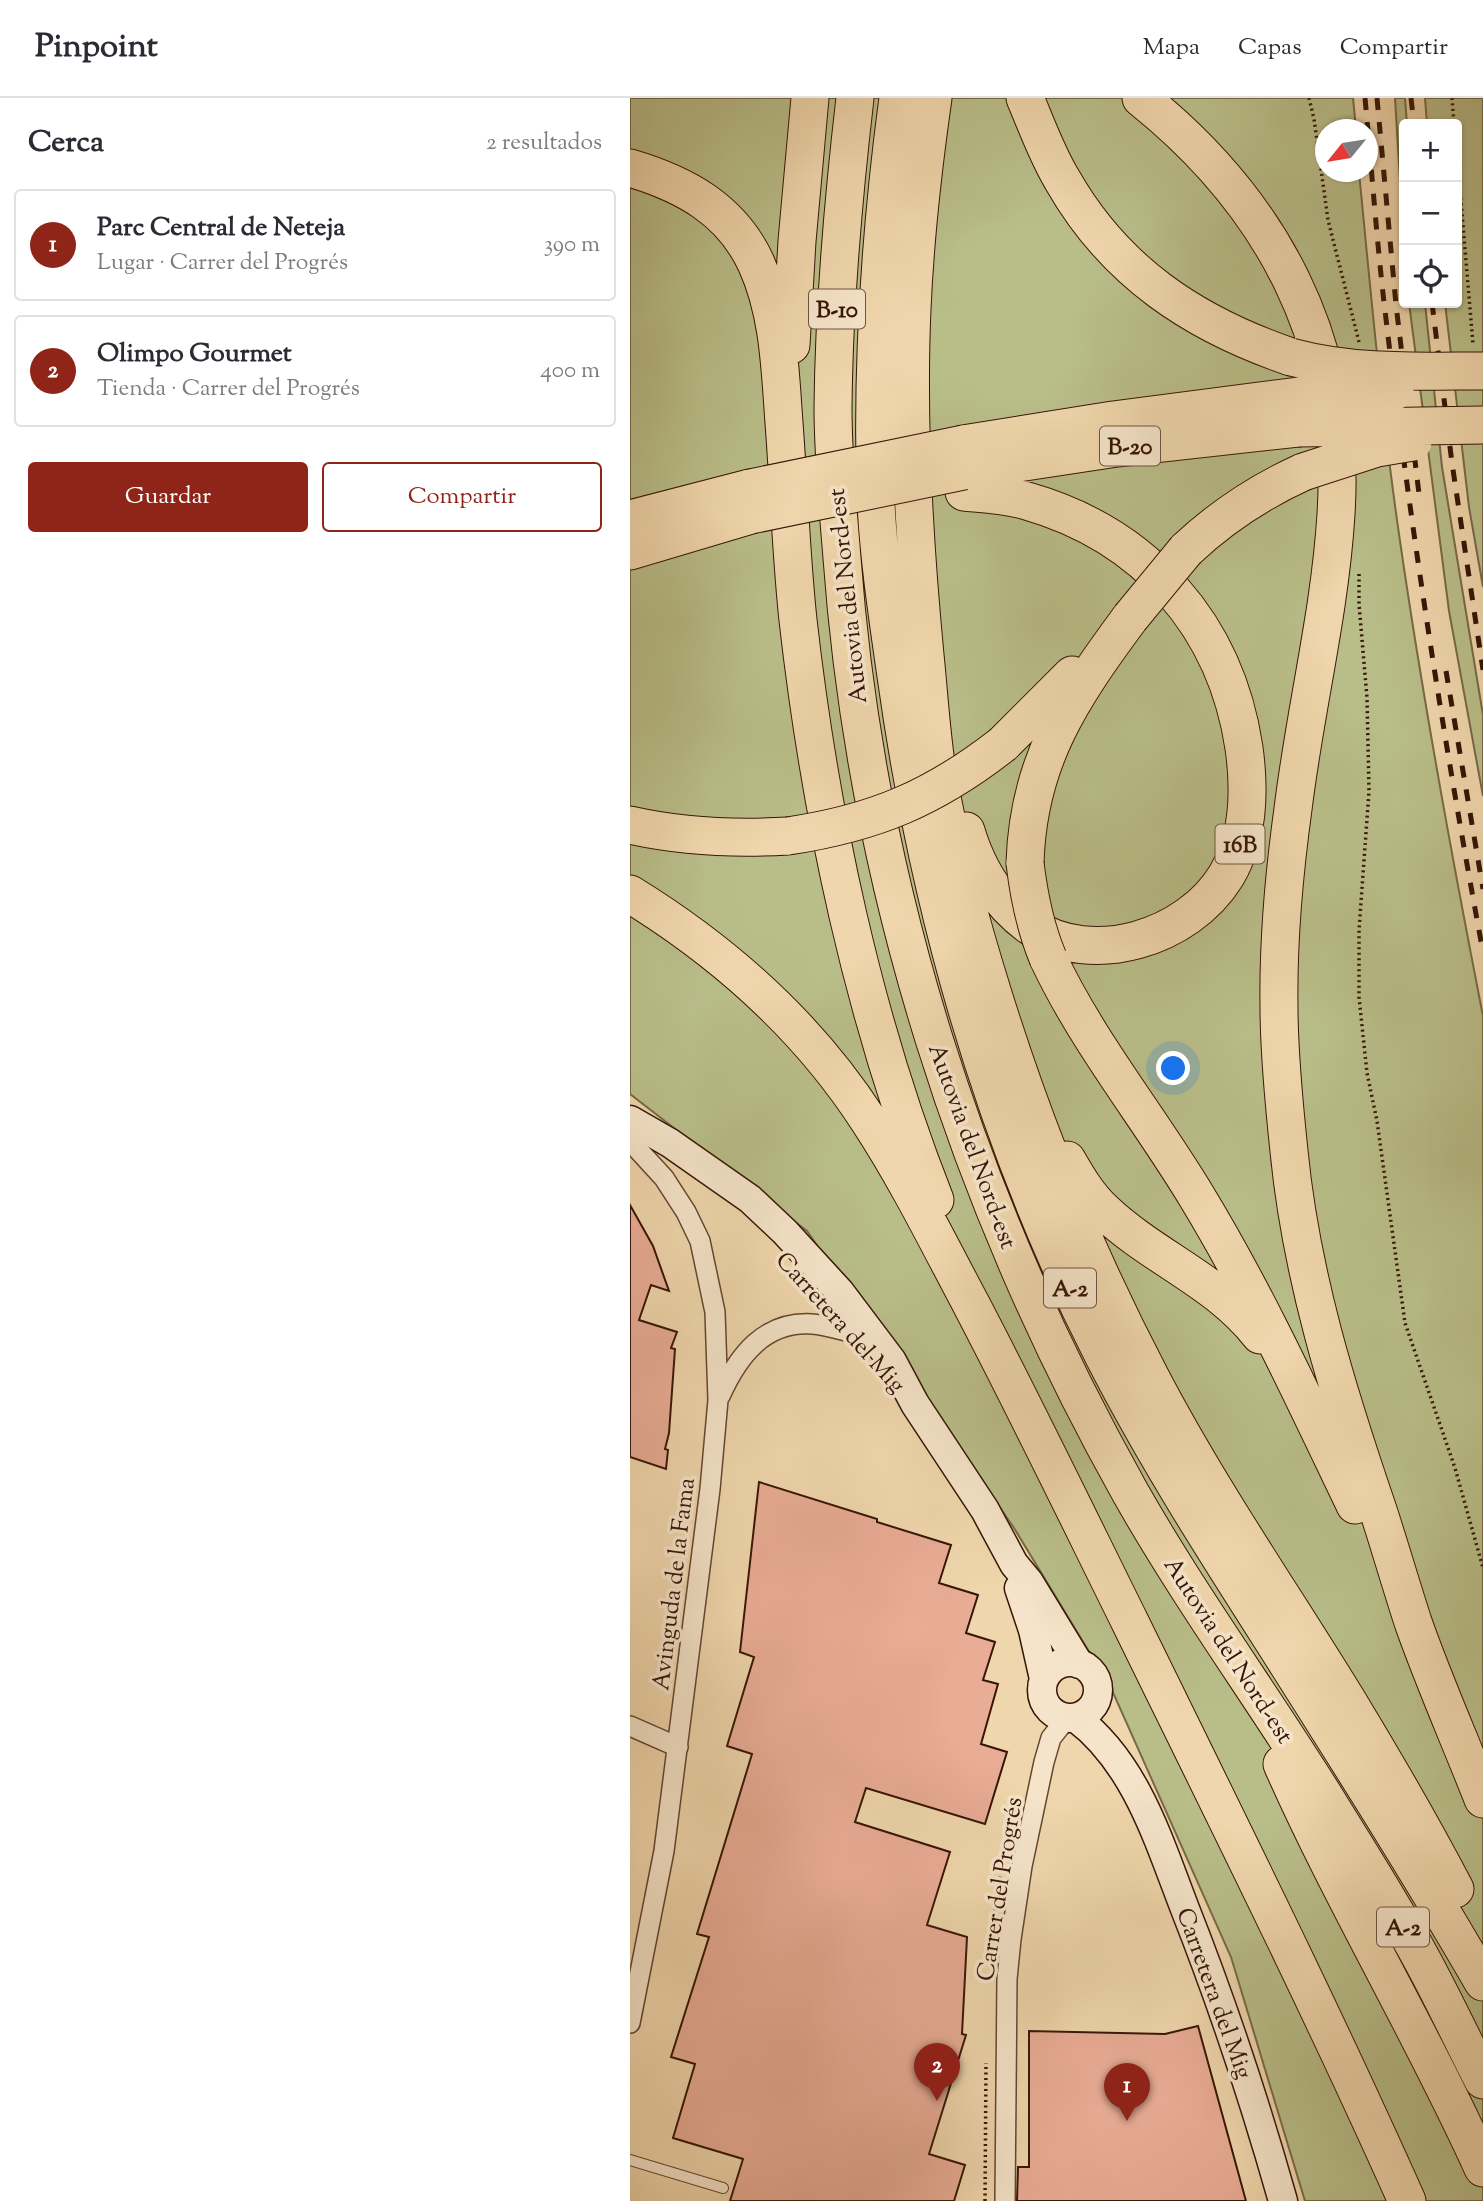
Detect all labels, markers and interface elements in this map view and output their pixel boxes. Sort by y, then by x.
text: Pinpoint [35,24,158,72]
text: Mapa [1143,31,1200,65]
text: Capas [1238,31,1302,65]
text: Compartir [1340,31,1448,65]
north arrow [1315,119,1378,182]
map controls [1399,119,1462,308]
button: + [1399,119,1462,182]
text: Cerca [28,122,104,165]
text: 2 resultados [486,127,602,160]
button: − [1399,182,1462,245]
text: Parc Central de Neteja [97,210,345,247]
text: 1 [49,229,57,262]
text: 390 m [544,229,600,262]
button: locate [1399,245,1462,308]
text: Lugar · Carrer del Progrés [97,247,348,280]
road number: B-10 [809,290,865,328]
text: Olimpo Gourmet [97,336,292,373]
text: 2 [48,355,58,388]
text: 400 m [540,355,600,388]
text: Tienda · Carrer del Progrés [97,373,360,406]
road number: B-20 [1100,426,1160,466]
button: Guardar [28,462,308,532]
button: Compartir [322,462,602,532]
street label: Autovia del Nord-est [821,487,877,705]
road number: 16B [1216,824,1264,864]
street label: Autovia del Nord-est [918,1039,1024,1254]
your location [1156,1051,1190,1085]
street label: Carretera del Mig [767,1245,913,1402]
road number: A-2 [1044,1268,1096,1308]
street label: Avinguda de la Fama [645,1476,705,1693]
street label: Autovia del Nord-est [1154,1551,1300,1751]
street label: Carrer del Progrés [970,1795,1032,1984]
street label: Carretera del Mig [1166,1903,1260,2084]
road number: A-2 [1377,1908,1429,1946]
pin: 2 [914,2043,960,2101]
pin: 1 [1104,2063,1150,2121]

